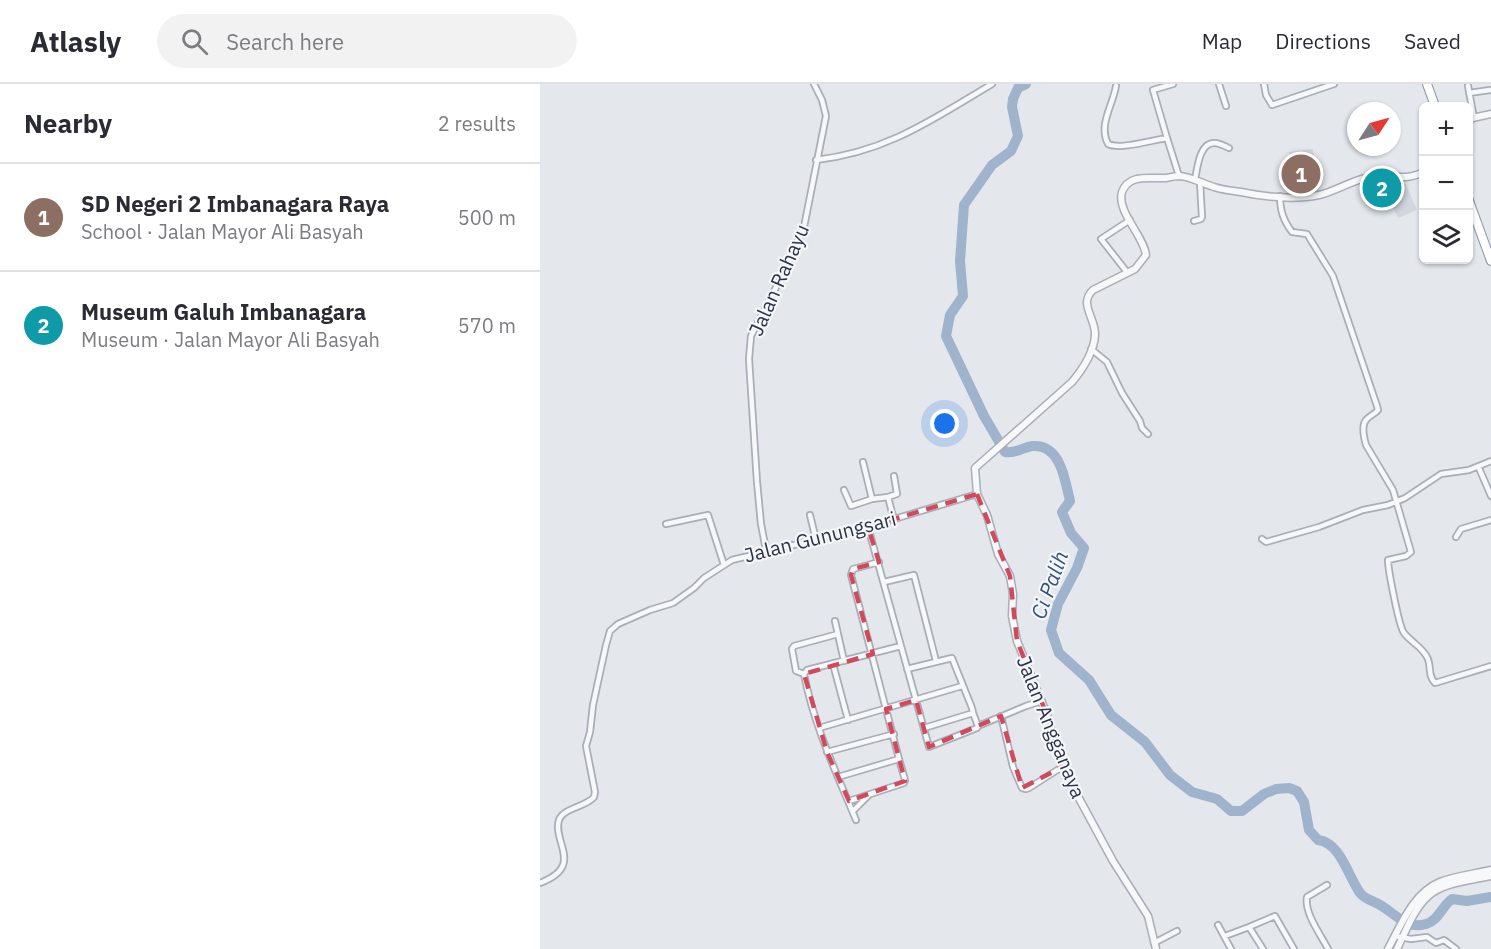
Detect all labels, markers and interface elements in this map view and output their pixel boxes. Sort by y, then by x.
search box [157,14,577,68]
text: Atlasly [30,23,121,60]
icon: search [178,25,211,58]
text: Search here [226,27,344,56]
text: Map [1202,27,1242,55]
text: Directions [1275,27,1371,55]
text: Saved [1404,27,1461,55]
north arrow [1347,102,1401,156]
map controls [1419,102,1473,264]
button: + [1419,102,1473,156]
text: Nearby [24,106,112,140]
text: 2 results [438,110,516,137]
pin: 1 [1282,152,1320,196]
button: − [1419,156,1473,210]
pin: 2 [1362,166,1402,210]
text: SD Negeri 2 Imbanagara Raya [81,189,389,218]
text: 1 [38,204,50,231]
text: 500 m [458,204,516,231]
button: layers [1419,210,1473,264]
text: School · Jalan Mayor Ali Basyah [81,218,364,245]
street label: Jalan Rahayu [742,220,815,340]
text: Museum Galuh Imbanagara [81,297,366,326]
text: 2 [38,312,50,339]
text: 570 m [458,312,516,339]
text: Museum · Jalan Mayor Ali Basyah [81,326,380,353]
your location [930,409,959,438]
street label: Jalan Gunungsari [741,505,899,568]
water label: Ci Palih [1024,547,1074,623]
street label: Jalan Angganaya [1011,652,1092,802]

